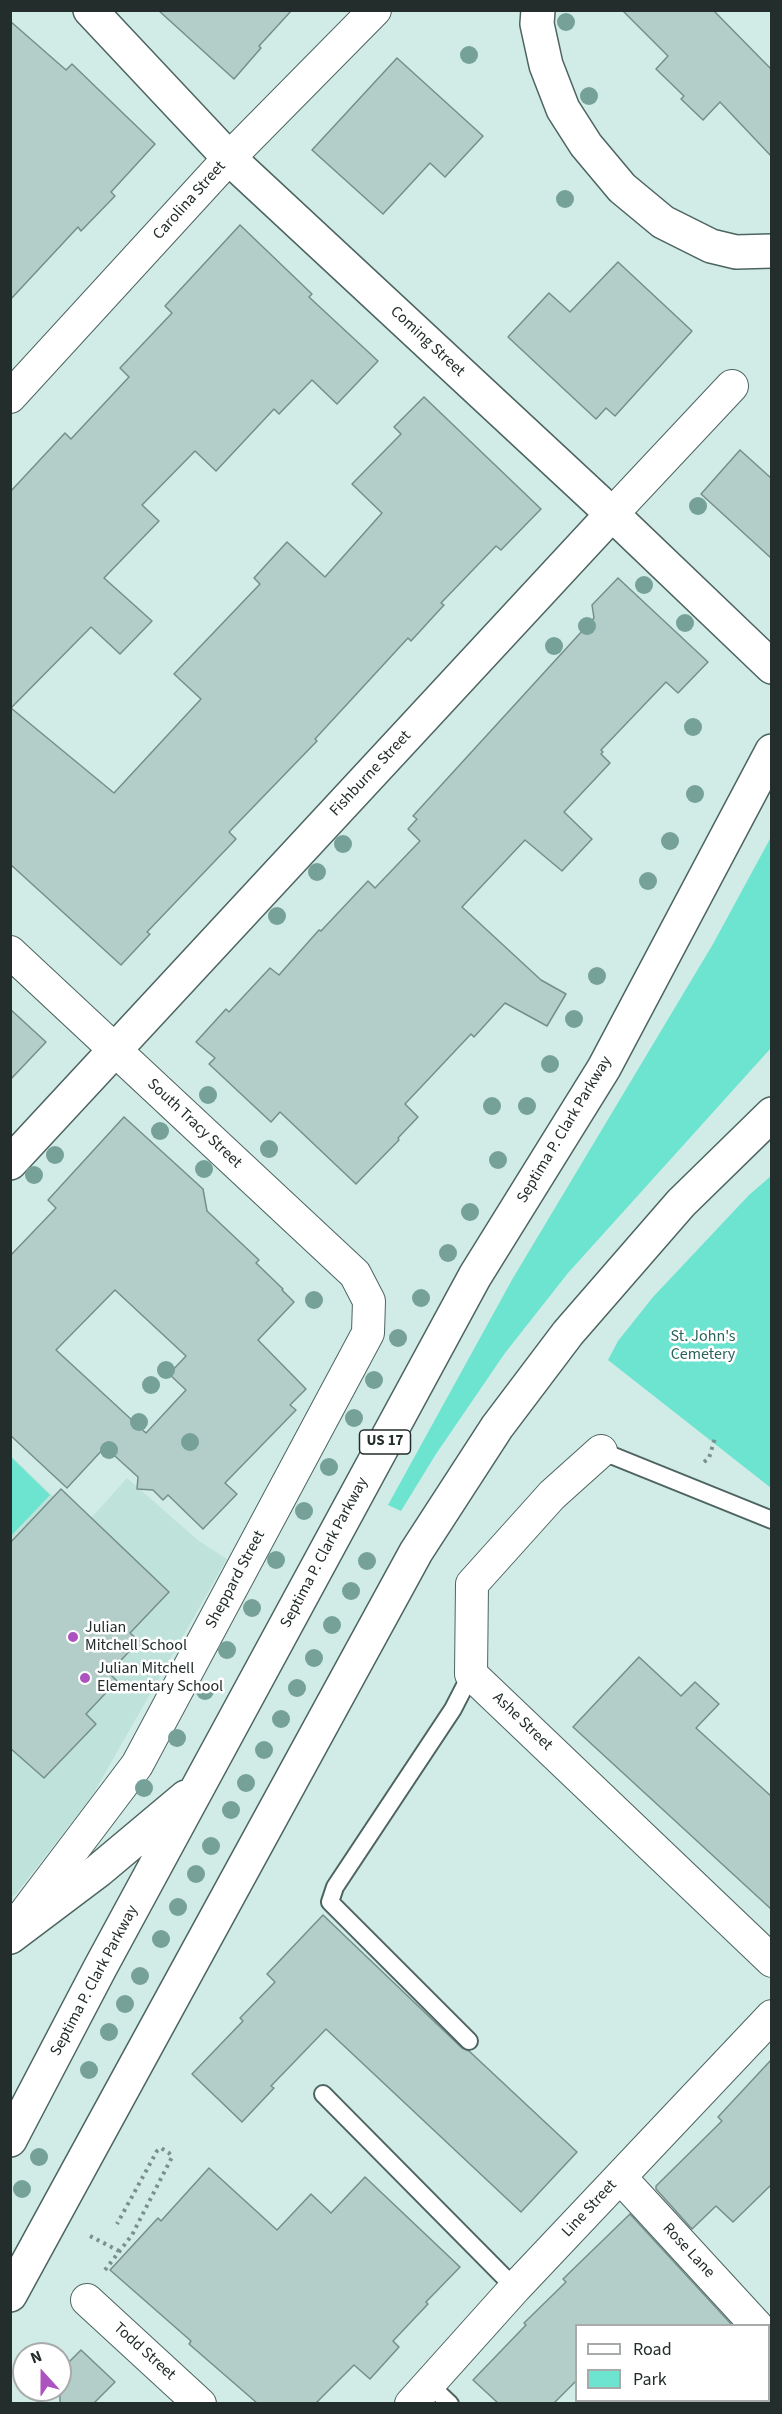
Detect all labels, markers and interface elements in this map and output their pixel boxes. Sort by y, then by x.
street label: Carolina Street [150,158,230,244]
street label: Coming Street [386,303,468,381]
street label: Fishburne Street [326,727,416,821]
street label: Septima P. Clark Parkway [513,1053,617,1207]
street label: South Tracy Street [143,1075,245,1173]
park label: St. John's Cemetery [670,1327,736,1365]
road number: US 17 [360,1430,410,1454]
street label: Septima P. Clark Parkway [277,1474,373,1632]
street label: Sheppard Street [202,1528,270,1632]
place label: Julian Mitchell School [85,1618,187,1656]
marker: Julian Mitchell School [66,1630,80,1644]
place label: Julian Mitchell Elementary School [97,1659,223,1697]
marker: Julian Mitchell Elementary School [78,1671,92,1685]
street label: Ashe Street [488,1689,556,1755]
street label: Septima P. Clark Parkway [47,1902,143,2060]
street label: Line Street [559,2176,621,2242]
street label: Rose Lane [658,2220,718,2282]
street label: Todd Street [109,2319,179,2385]
legend [575,2324,770,2402]
text: Road [633,2337,672,2362]
north arrow [12,2342,72,2402]
text: N [27,2345,45,2369]
text: Park [633,2367,667,2392]

